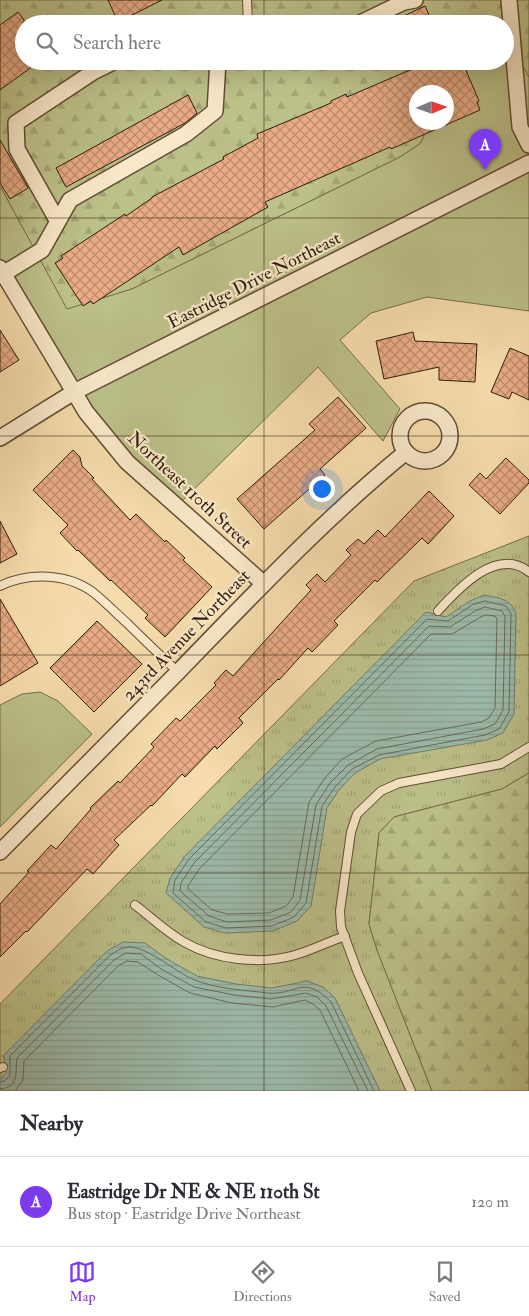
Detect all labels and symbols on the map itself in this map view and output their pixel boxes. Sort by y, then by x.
north arrow [409,85,454,130]
pin: A [469,129,501,170]
street label: Eastridge Drive Northeast [164,227,345,334]
street label: Northeast 110th Street [123,427,257,554]
your location [309,476,335,502]
street label: 243rd Avenue Northeast [118,565,255,706]

